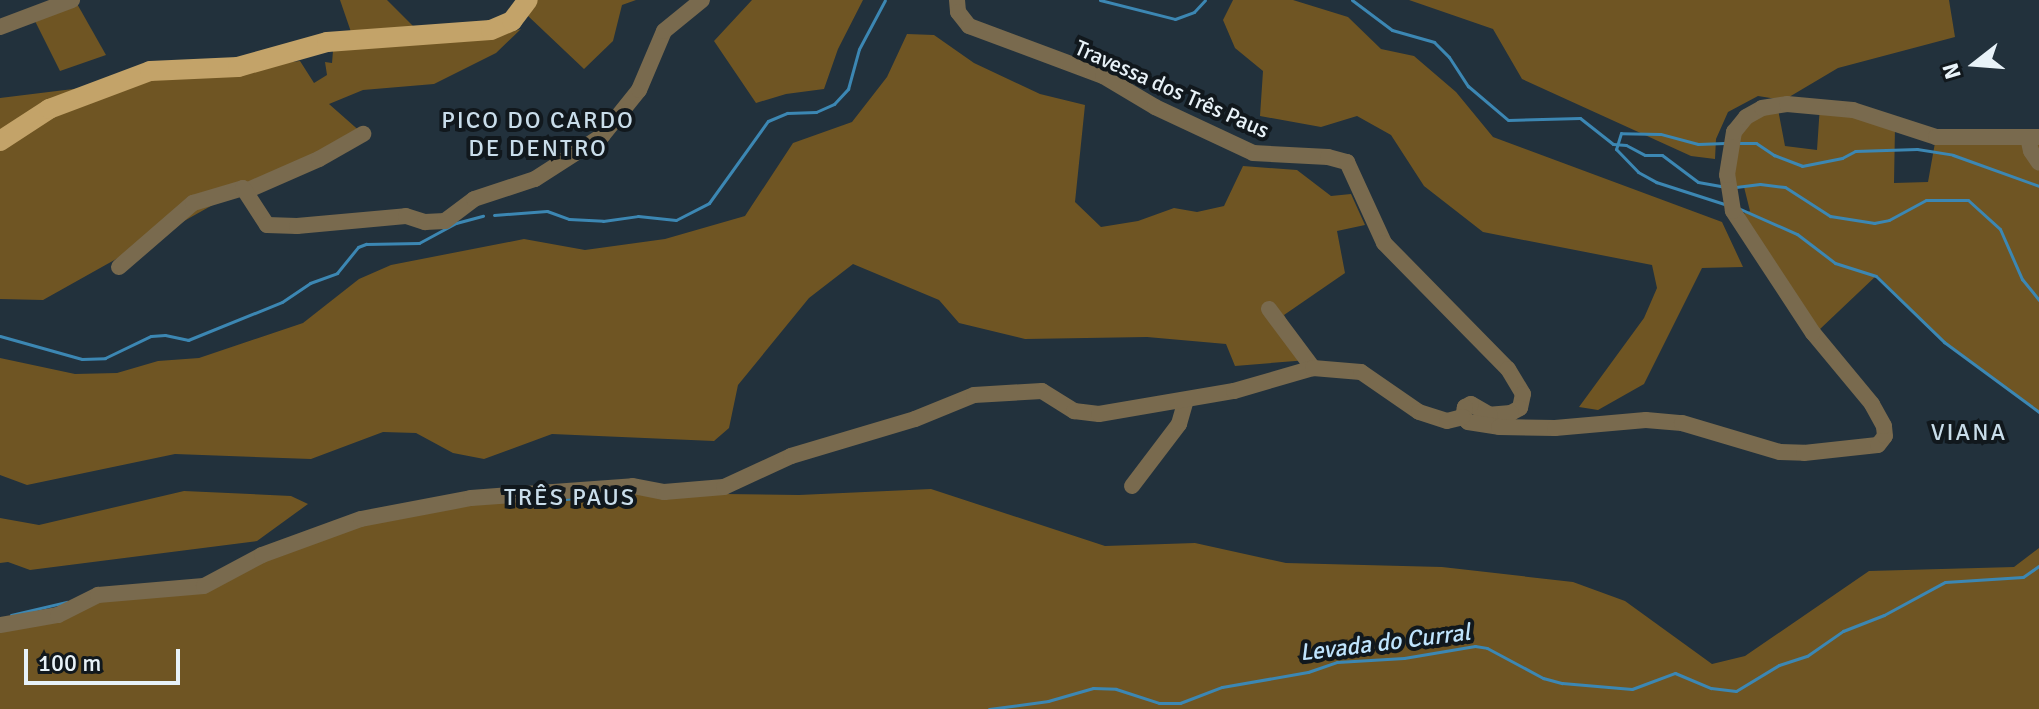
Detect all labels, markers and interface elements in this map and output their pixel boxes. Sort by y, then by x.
north arrow [1935,24,2015,104]
street label: Travessa dos Três Paus [1071,34,1273,144]
text: N [1936,60,1967,82]
district label: PICO DO CARDO DE DENTRO [441,107,635,163]
district label: VIANA [1931,419,2007,447]
district label: TRÊS PAUS [504,484,636,512]
water label: Levada do Curral [1298,618,1472,668]
scale bar [28,633,184,683]
text: 100 m [38,648,101,678]

